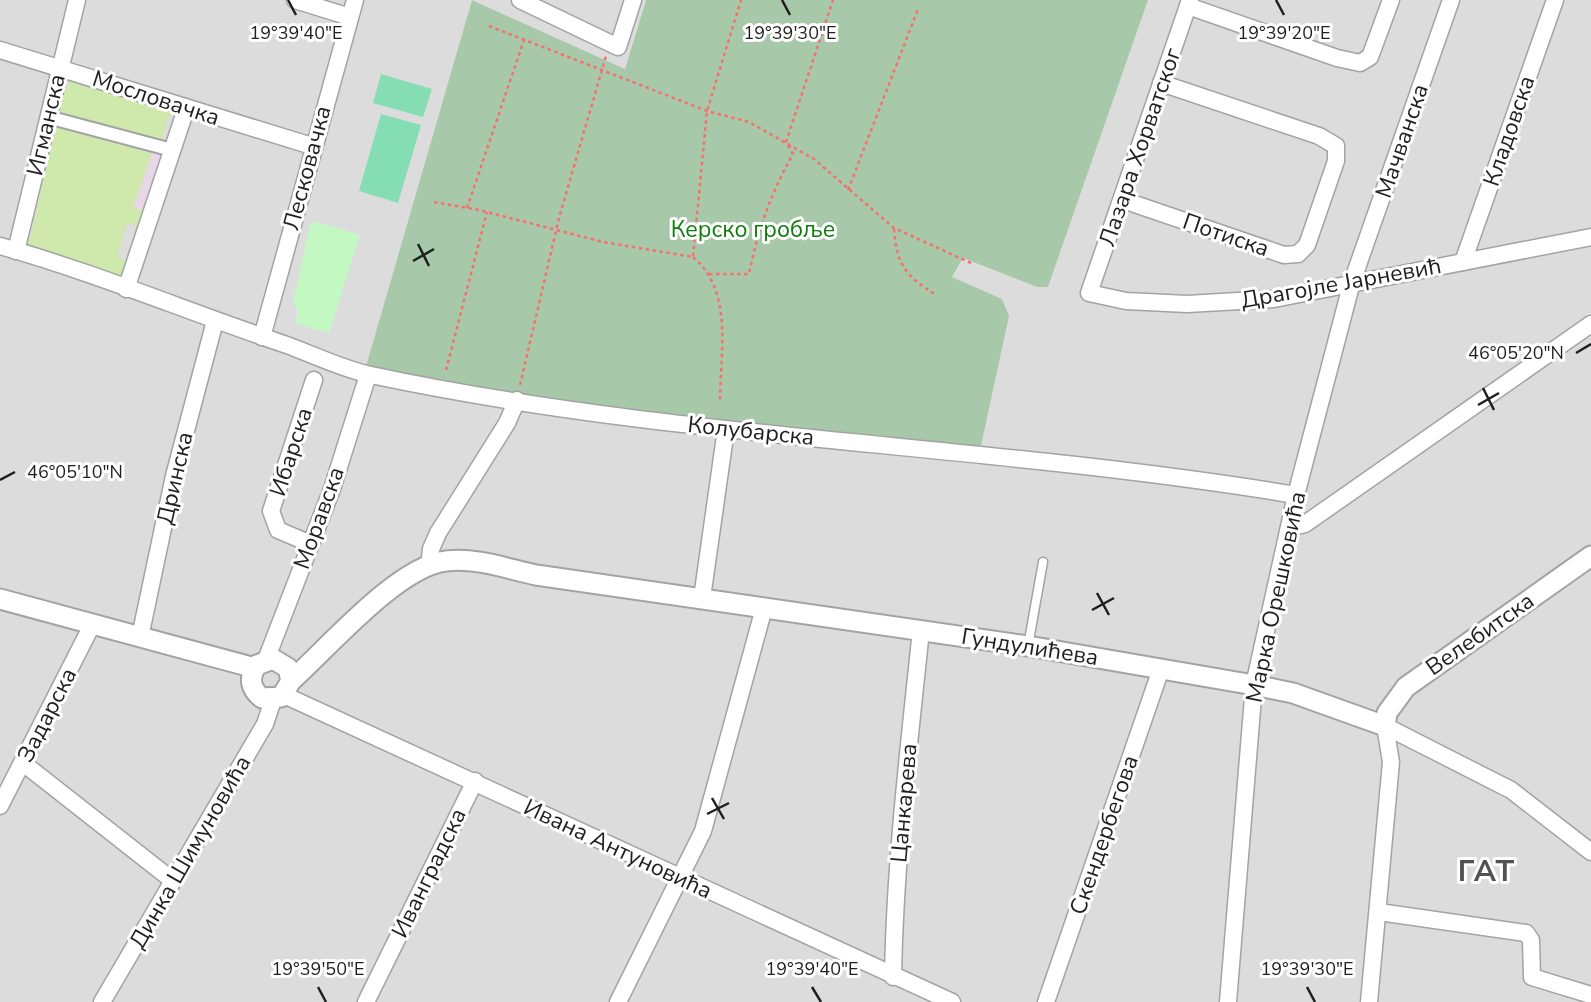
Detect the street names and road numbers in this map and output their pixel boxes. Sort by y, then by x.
street label: Лазара Хорватског [1092,44,1188,250]
street label: Мословачка [88,63,224,133]
street label: Игманска [19,71,73,179]
street label: Кладовска [1476,72,1542,190]
street label: Мачванска [1368,80,1436,202]
street label: Лесковачка [276,102,338,234]
street label: Потиска [1179,206,1273,264]
street label: Драгојле Јарневић [1238,250,1444,316]
street label: Ибарска [262,404,320,500]
street label: Колубарска [686,409,816,453]
street label: Дринска [149,429,201,527]
street label: Моравска [286,463,352,573]
street label: Марка Орешковића [1238,489,1314,705]
street label: Велебитска [1420,585,1540,683]
street label: Гундулићева [959,621,1101,673]
street label: Задарска [10,662,84,768]
street label: Цанкарева [883,742,925,864]
street label: Динка Шимуновића [122,750,258,954]
street label: Скендербегова [1062,751,1146,919]
street label: Ивана Антуновића [519,792,717,906]
street label: Иванградска [384,803,474,943]

